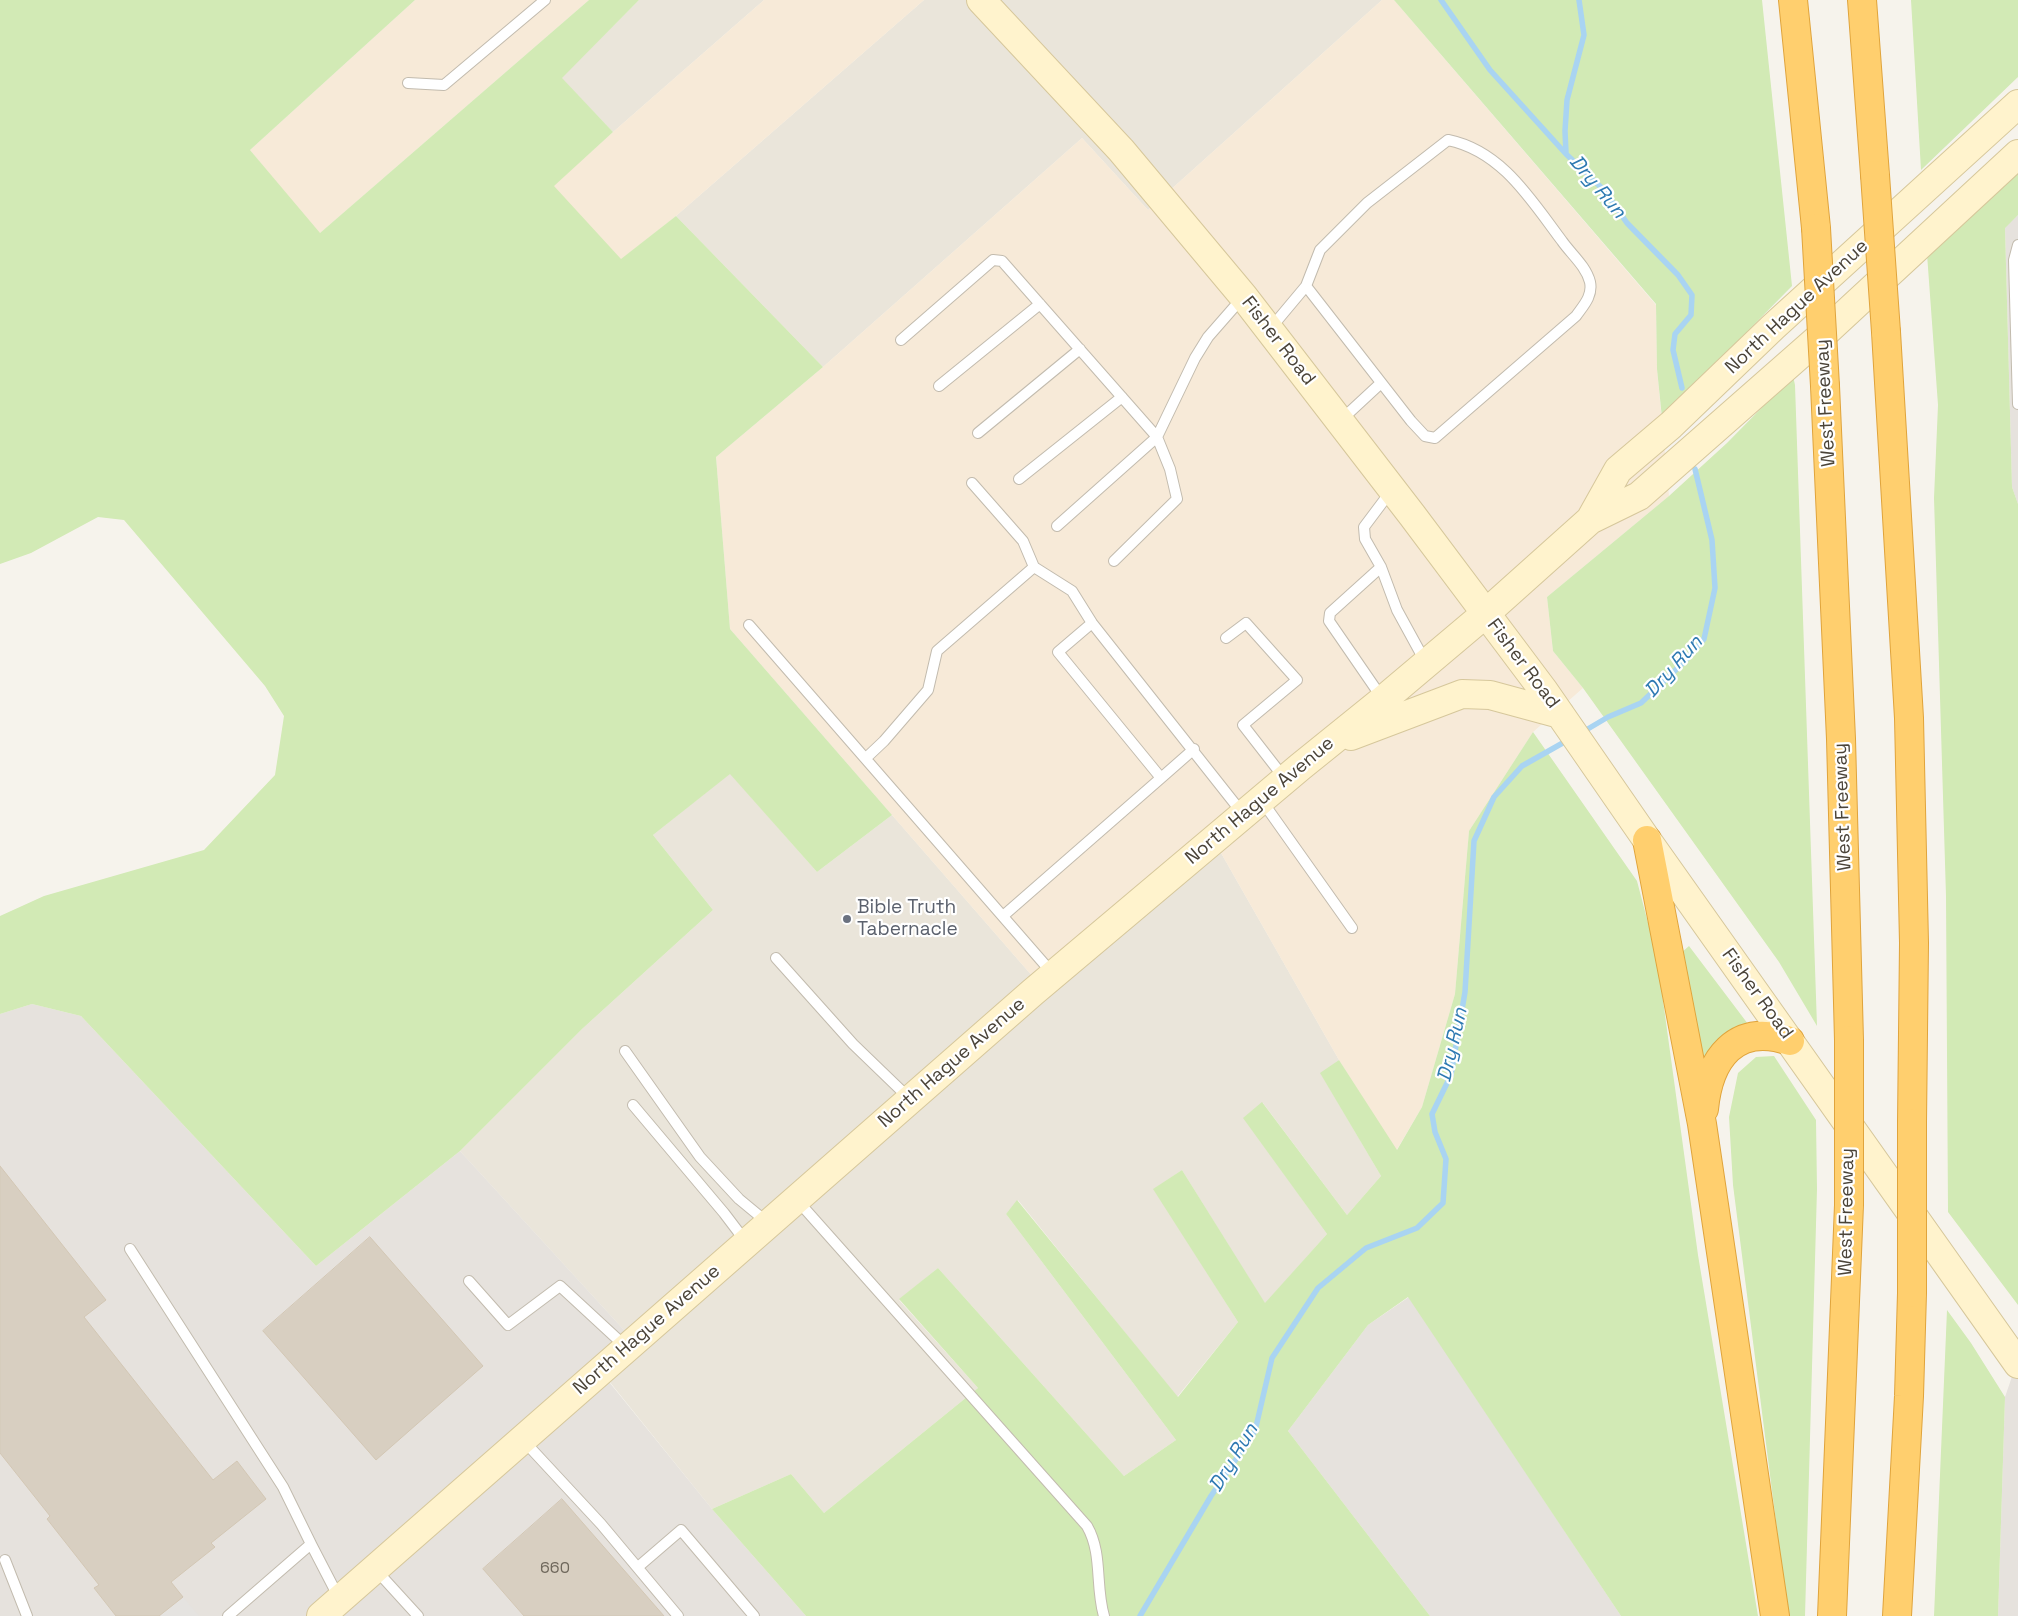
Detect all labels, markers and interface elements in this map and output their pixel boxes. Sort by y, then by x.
water label: Dry Run [1564,150,1630,224]
street label: North Hague Avenue [1721,235,1873,379]
street label: Fisher Road [1236,292,1320,390]
street label: West Freeway [1811,339,1841,467]
street label: Fisher Road [1482,615,1564,713]
water label: Dry Run [1640,631,1708,703]
street label: North Hague Avenue [1181,732,1339,870]
street label: West Freeway [1829,743,1857,871]
place label: Bible Truth Tabernacle [857,897,958,941]
marker: Bible Truth Tabernacle [841,913,853,925]
street label: Fisher Road [1716,944,1798,1044]
street label: North Hague Avenue [874,993,1030,1133]
water label: Dry Run [1433,1006,1473,1084]
street label: West Freeway [1834,1148,1860,1276]
street label: North Hague Avenue [569,1260,725,1400]
water label: Dry Run [1204,1420,1264,1496]
house number: 660 [540,1559,570,1579]

